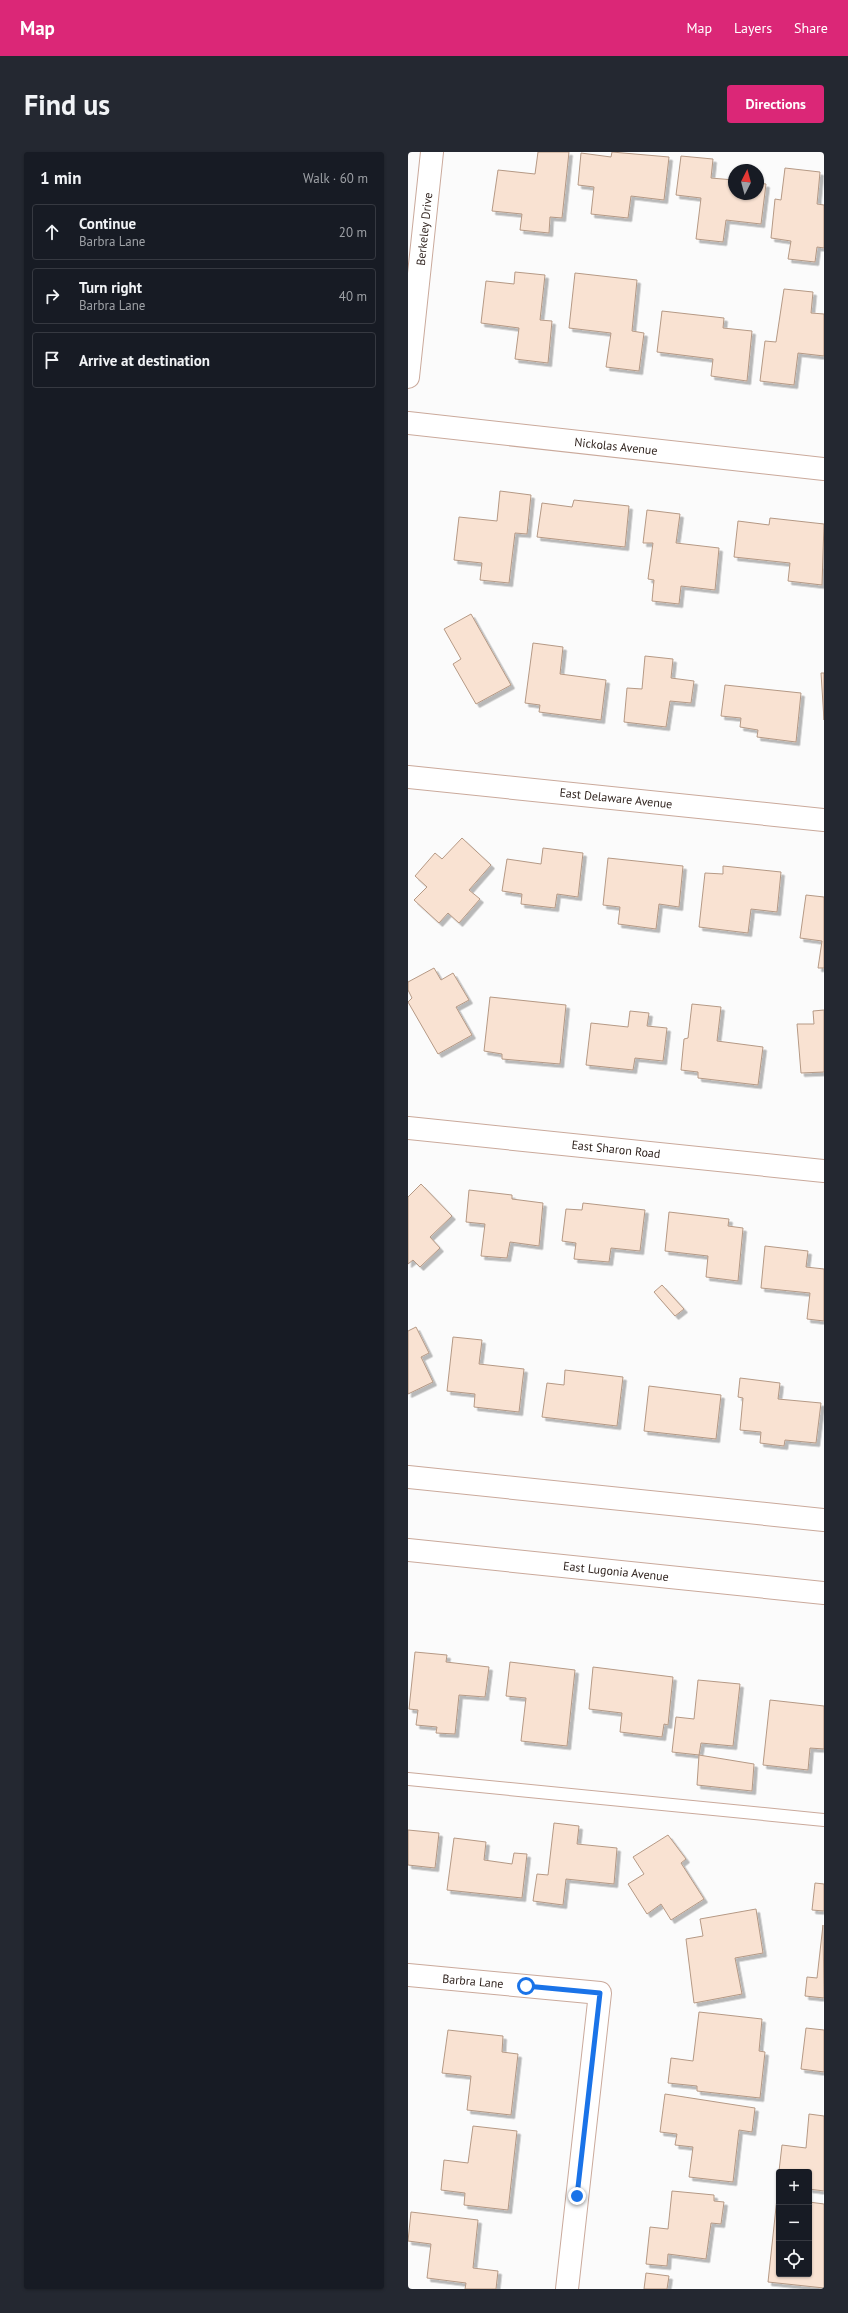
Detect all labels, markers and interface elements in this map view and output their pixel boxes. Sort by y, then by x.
text: Map [20,16,55,40]
text: Map [686,19,712,37]
text: Layers [734,19,772,37]
text: Share [794,19,828,37]
button: Directions [727,85,824,123]
text: Find us [24,86,110,123]
north arrow [728,164,764,200]
text: 1 min [40,167,81,189]
text: Walk · 60 m [303,170,368,187]
street label: Berkeley Drive [413,192,435,266]
text: Continue [79,214,136,233]
icon: ahead [41,221,63,243]
text: 20 m [339,224,367,241]
text: Barbra Lane [79,233,145,250]
text: Turn right [79,278,142,297]
icon: right [41,285,63,307]
text: 40 m [339,288,367,305]
text: Barbra Lane [79,297,145,314]
icon: arrive [41,349,63,371]
text: Arrive at destination [79,351,210,370]
street label: Nickolas Avenue [574,434,658,458]
street label: East Delaware Avenue [559,785,673,811]
street label: East Sharon Road [571,1137,661,1161]
street label: East Lugonia Avenue [562,1558,670,1584]
street label: Barbra Lane [442,1971,504,1991]
route start [517,1977,535,1995]
map controls [776,2169,812,2277]
button: + [776,2169,812,2205]
route end [568,2187,586,2205]
button: − [776,2205,812,2241]
button: locate [776,2241,812,2277]

